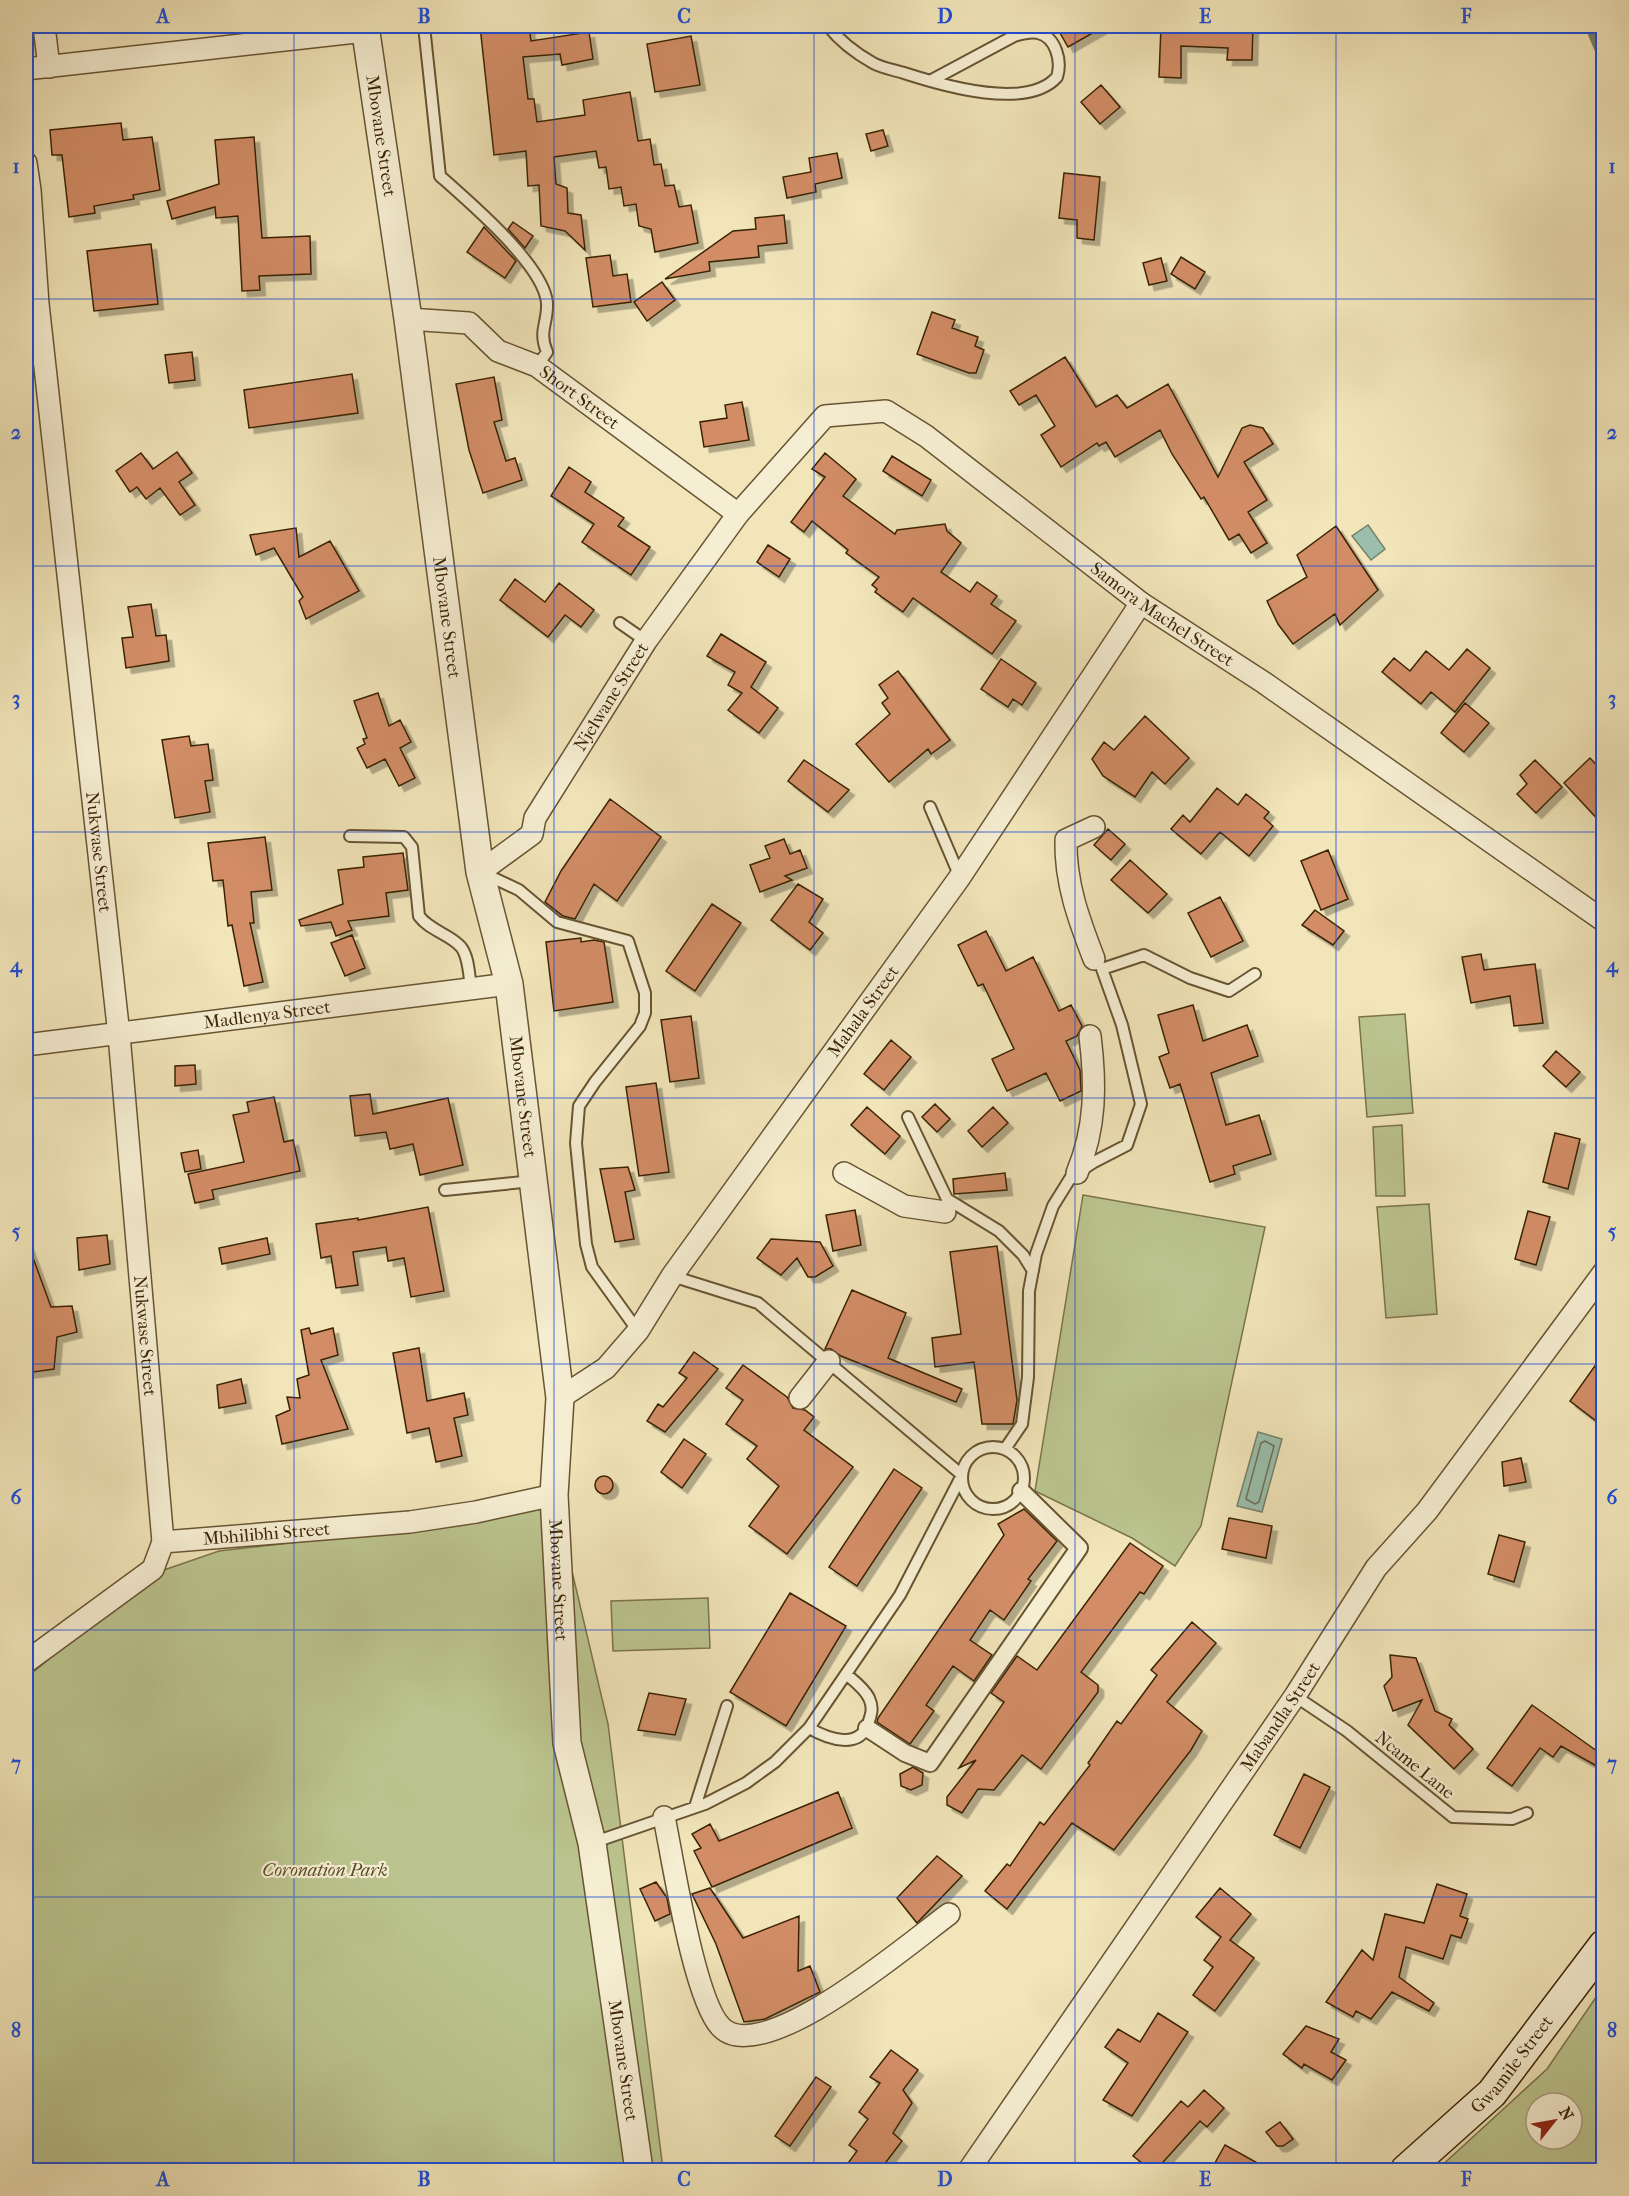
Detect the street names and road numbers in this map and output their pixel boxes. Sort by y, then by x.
street label: Mbovane Street [361,74,400,199]
street label: Short Street [535,361,624,434]
street label: Mbovane Street [428,555,465,680]
street label: Samora Machel Street [1086,558,1238,672]
street label: Njelwane Street [570,638,654,755]
street label: Nukwase Street [81,791,115,914]
street label: Mahala Street [823,961,904,1061]
street label: Madlenya Street [203,997,332,1033]
street label: Mbovane Street [504,1035,540,1159]
street label: Nukwase Street [129,1275,160,1398]
street label: Mbhilibhi Street [202,1518,331,1550]
street label: Mbovane Street [544,1518,572,1642]
street label: Mabandla Street [1236,1658,1325,1776]
street label: Ncame Lane [1371,1727,1459,1804]
street label: Mbovane Street [604,1998,642,2123]
street label: Gwamile Street [1466,2011,1558,2118]

